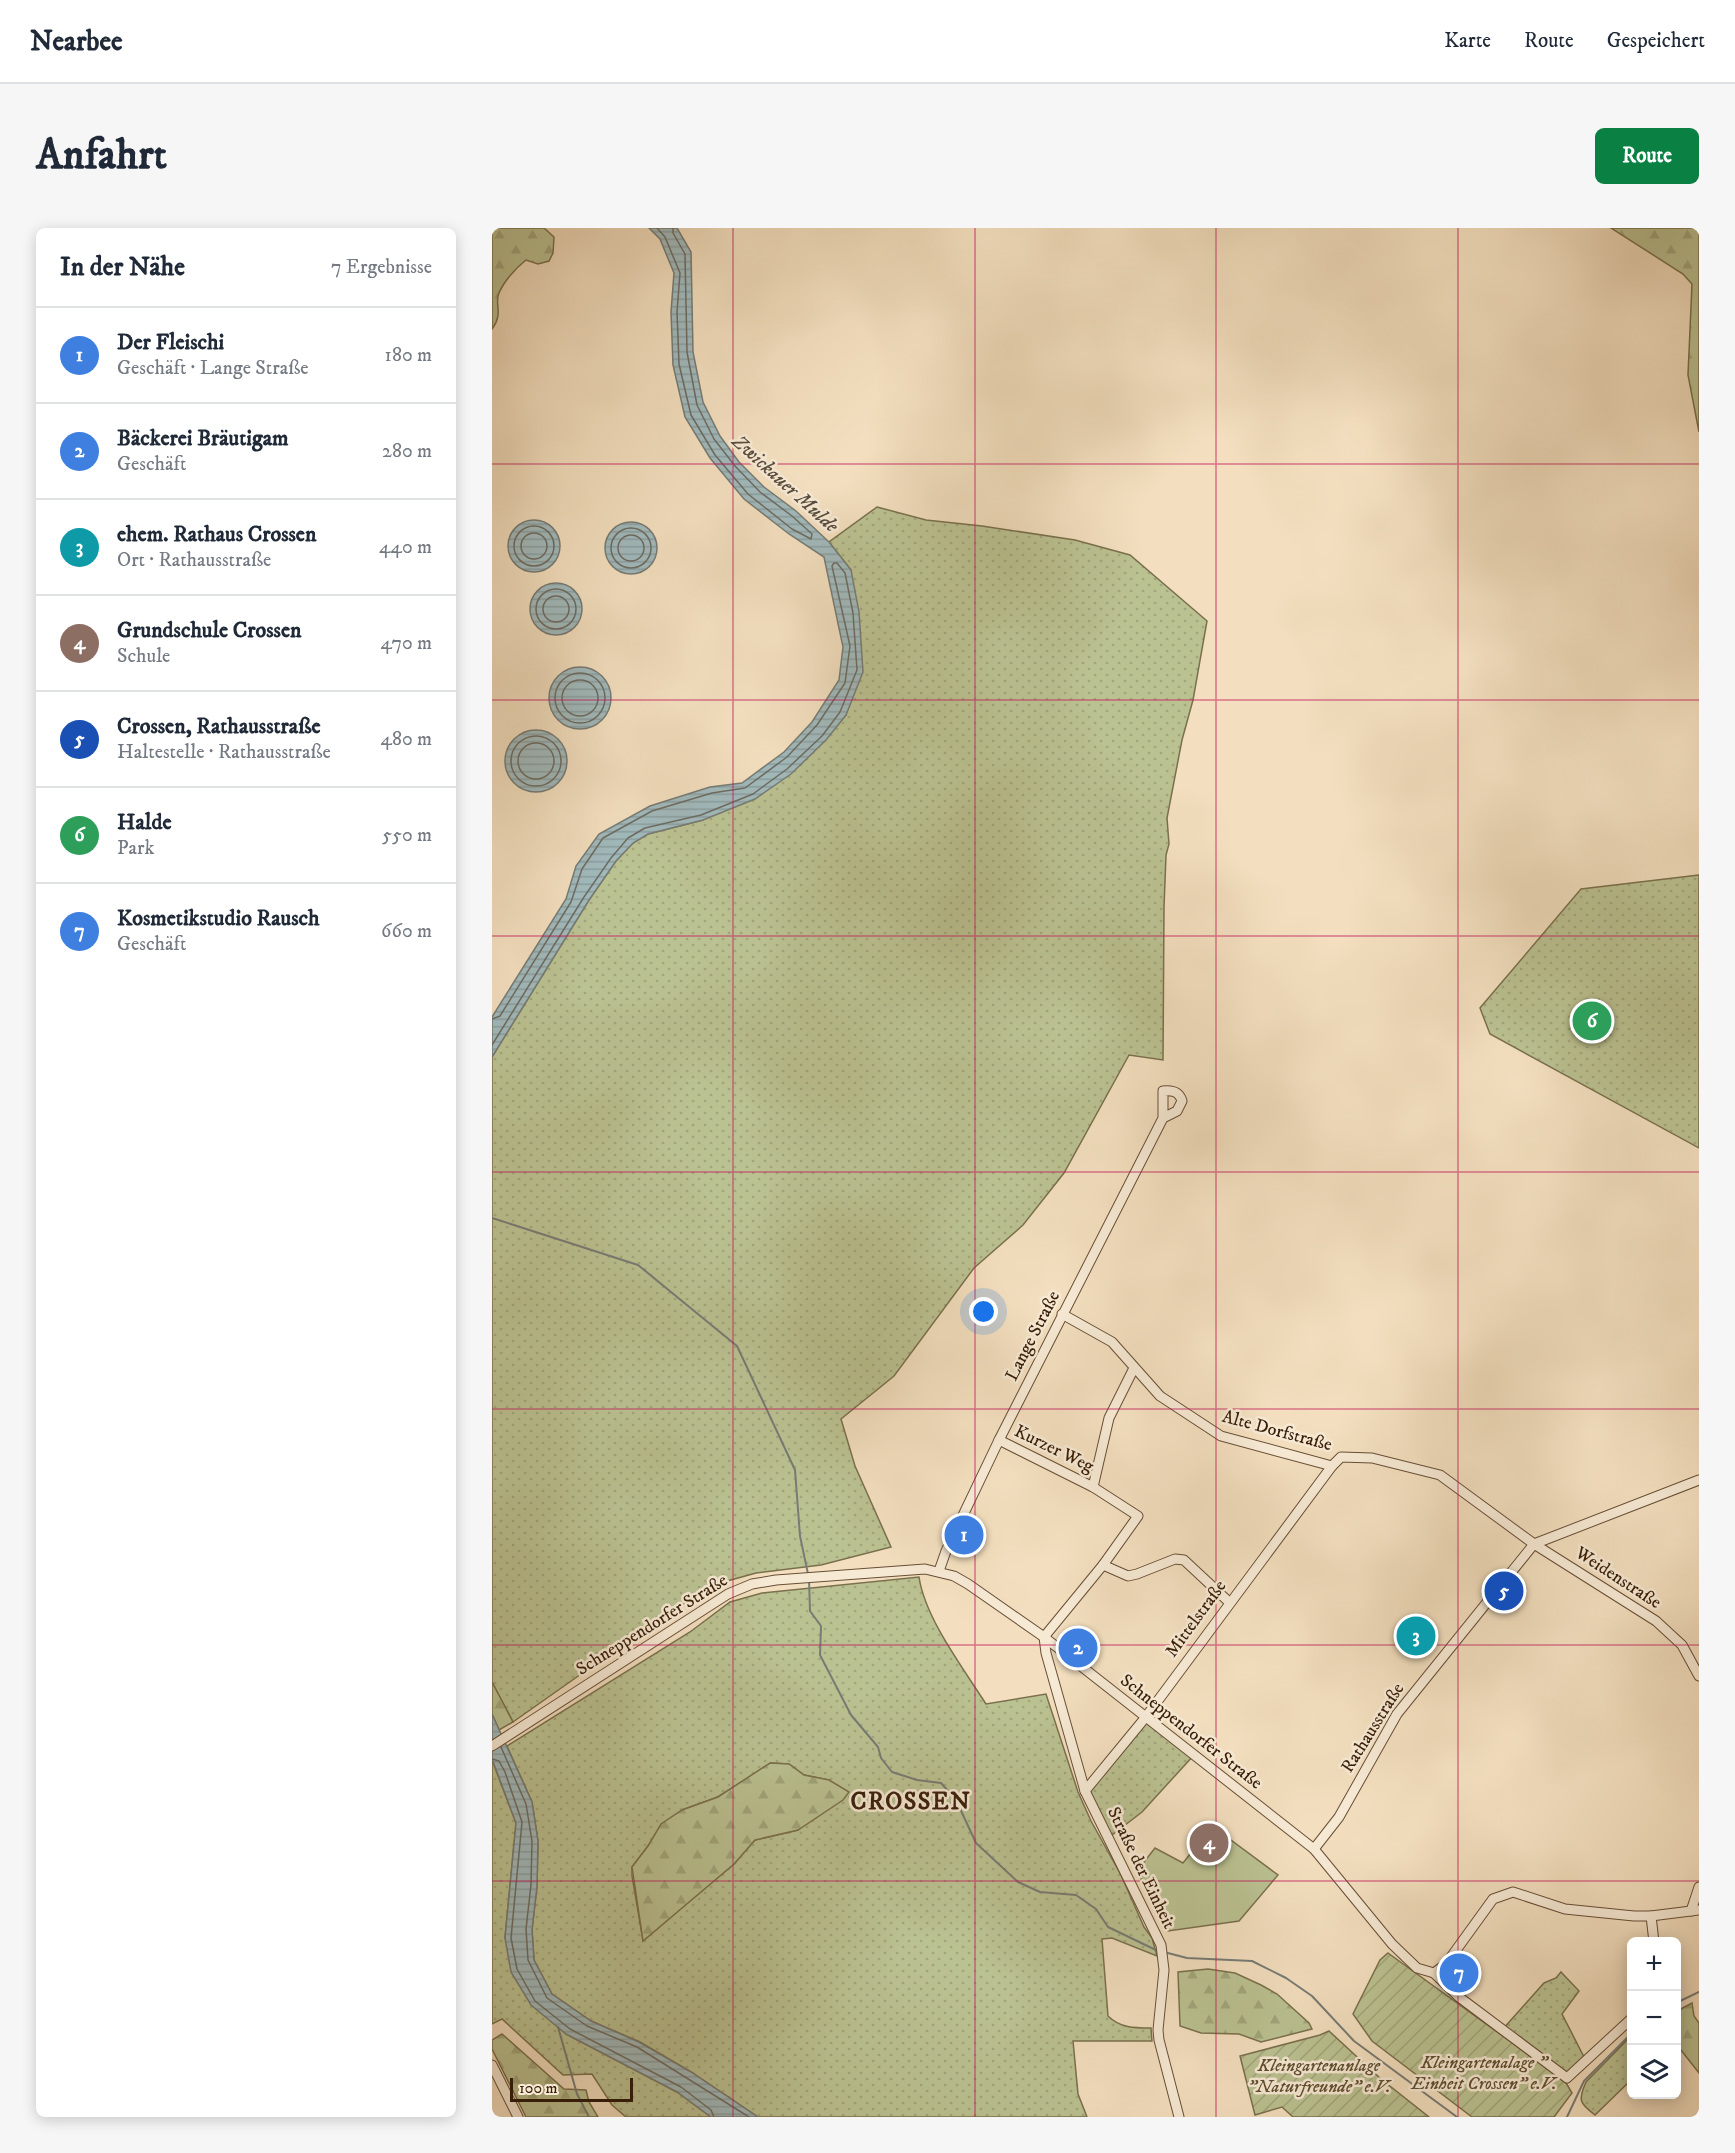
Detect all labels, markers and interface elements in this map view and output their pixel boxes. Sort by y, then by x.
text: Nearbee [30,24,123,59]
text: Karte [1444,28,1491,54]
text: Route [1524,28,1574,54]
text: Gespeichert [1607,28,1705,54]
button: Route [1595,128,1699,184]
text: Anfahrt [36,130,167,182]
text: In der Nähe [60,251,185,284]
text: 7 Ergebnisse [331,255,432,280]
text: Der Fleischi [117,329,224,356]
text: 1 [76,343,83,368]
text: 180 m [385,343,432,368]
text: Geschäft · Lange Straße [117,356,309,381]
text: Bäckerei Bräutigam [117,425,289,452]
water label: Zwickauer Mulde [726,429,844,539]
text: 2 [75,439,84,464]
text: 280 m [382,439,432,464]
text: Geschäft [117,452,186,477]
text: ehem. Rathaus Crossen [117,521,316,548]
text: 3 [76,535,83,560]
text: 440 m [379,535,432,560]
text: Ort · Rathausstraße [117,548,271,573]
text: Grundschule Crossen [117,617,302,644]
text: 4 [74,631,85,656]
text: 470 m [381,631,432,656]
text: Schule [117,644,170,669]
text: Crossen, Rathausstraße [117,713,321,740]
text: 5 [75,727,84,752]
text: 480 m [380,727,432,752]
text: Haltestelle · Rathausstraße [117,740,331,765]
text: Halde [117,809,172,836]
text: 6 [74,823,85,848]
text: 550 m [382,823,432,848]
text: Park [117,836,154,861]
text: Kosmetikstudio Rausch [117,905,320,932]
text: 7 [74,919,85,944]
text: 660 m [381,919,432,944]
text: Geschäft [117,932,186,957]
pin: 6 [1572,998,1612,1044]
street label: Lange Straße [1001,1287,1065,1385]
your location [969,1297,998,1326]
street label: Alte Dorfstraße [1220,1406,1334,1456]
street label: Kurzer Weg [1011,1420,1097,1478]
pin: 1 [944,1512,984,1558]
street label: Weidenstraße [1570,1542,1665,1614]
pin: 5 [1484,1568,1524,1614]
street label: Schneppendorfer Straße [572,1570,732,1680]
street label: Mittelstraße [1161,1576,1231,1662]
pin: 3 [1396,1614,1436,1658]
pin: 2 [1058,1626,1098,1670]
street label: Schneppendorfer Straße [1116,1670,1266,1794]
street label: Rathausstraße [1337,1679,1409,1777]
district label: CROSSEN [850,1787,972,1817]
street label: Straße der Einheit [1102,1804,1180,1933]
pin: 4 [1190,1820,1228,1866]
map controls [1627,1937,1681,2099]
button: + [1627,1937,1681,1991]
pin: 7 [1440,1950,1478,1996]
button: − [1627,1991,1681,2045]
button: layers [1627,2045,1681,2099]
park label: Kleingartenalage " Einheit Crossen" e.V. [1410,2052,1559,2095]
park label: Kleingartenanlage "Naturfreunde" e.V. [1247,2055,1393,2098]
scale bar [510,2075,633,2102]
text: 100 m [519,2078,558,2098]

